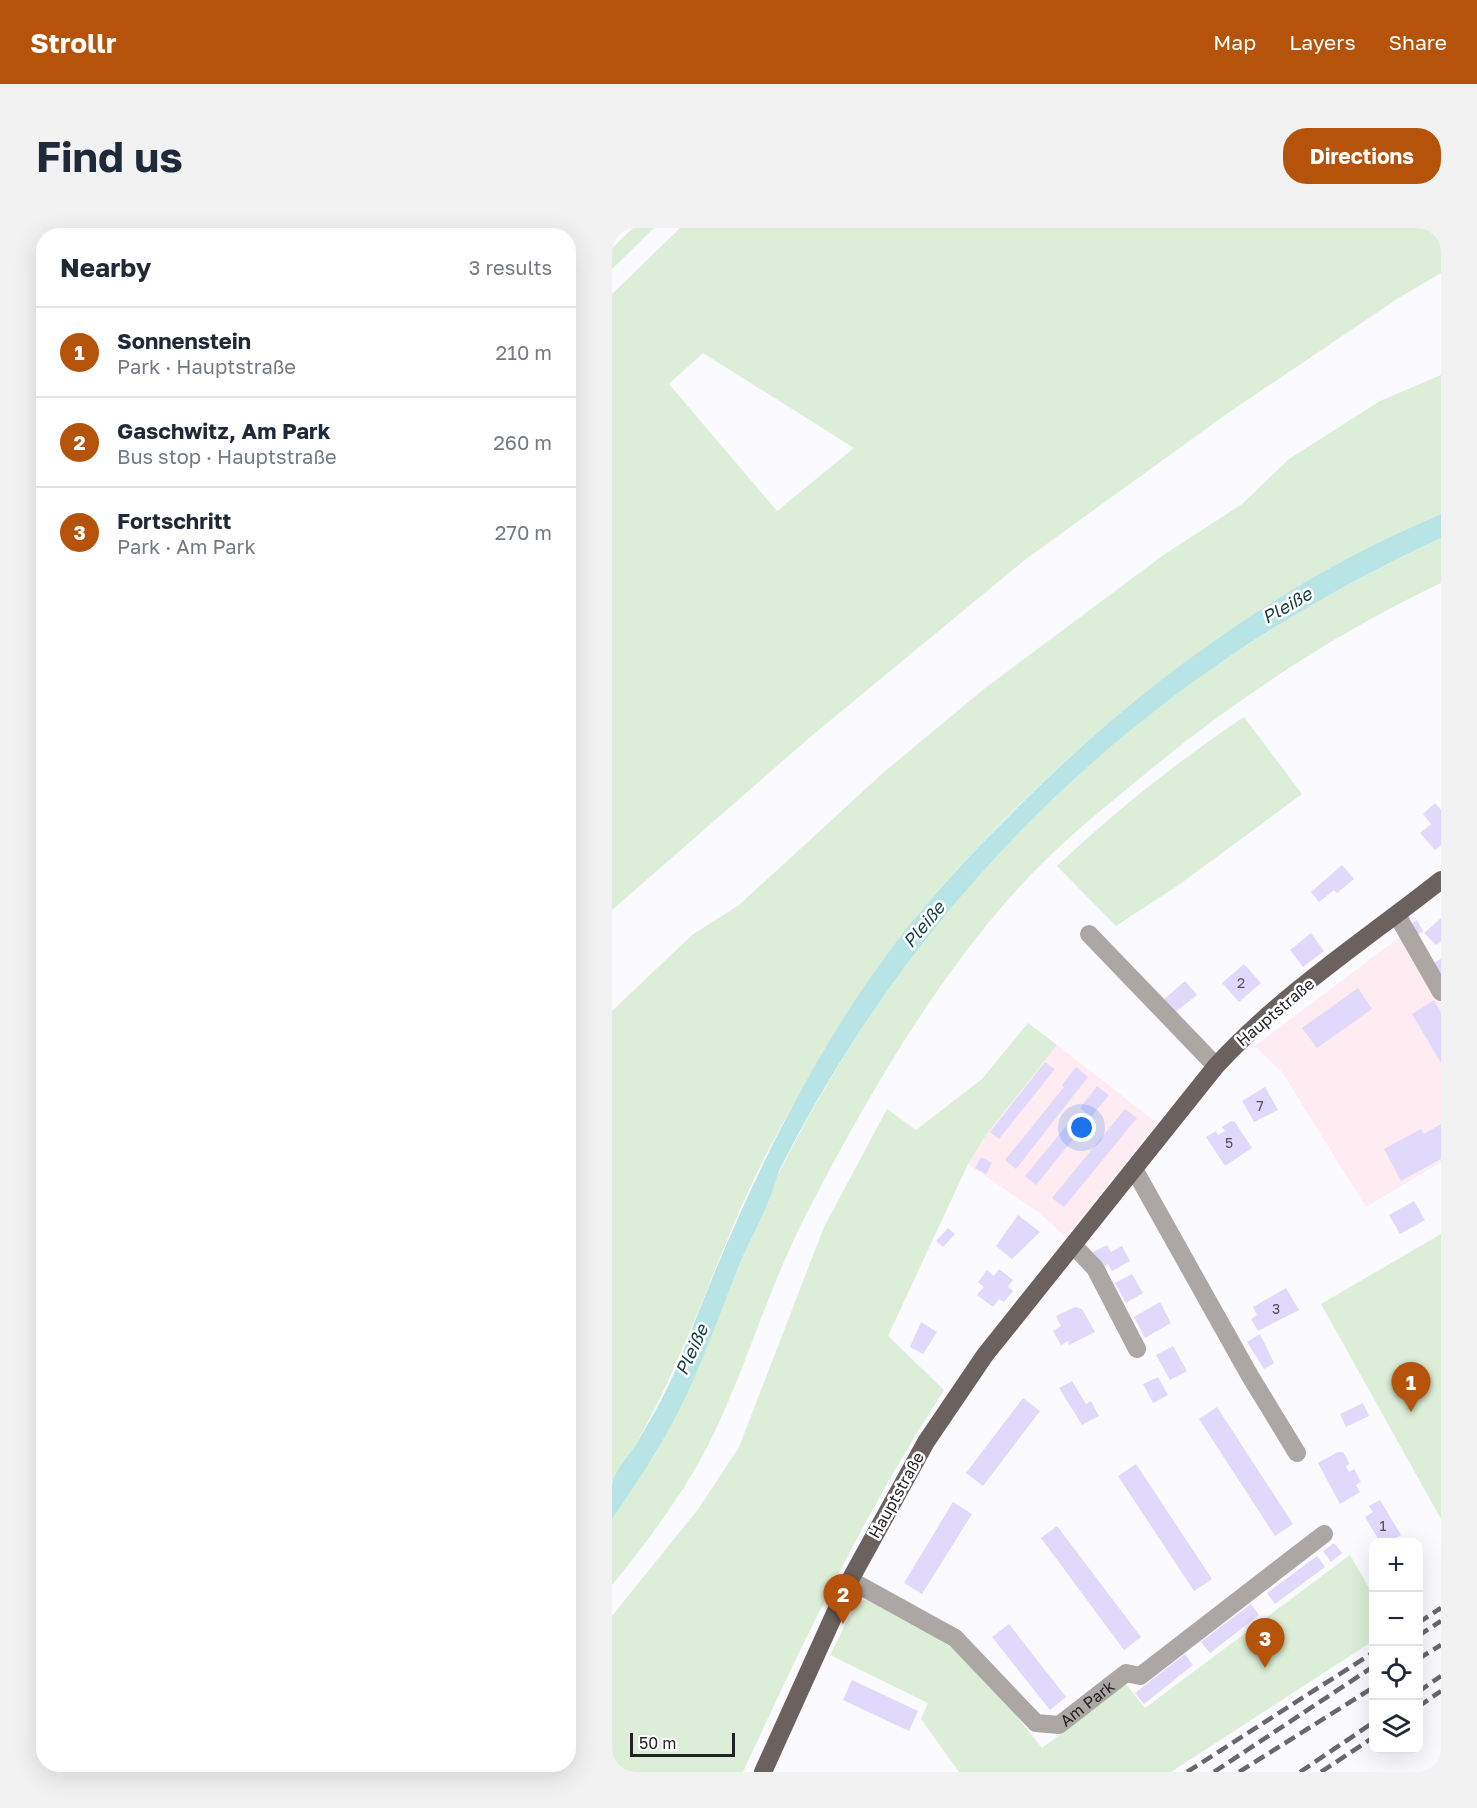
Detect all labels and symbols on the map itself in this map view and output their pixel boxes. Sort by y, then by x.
water label: Pleiße [1258,581,1317,628]
water label: Pleiße [898,896,950,952]
street label: Hauptstraße [1232,974,1318,1050]
house number: 2 [1237,974,1245,991]
house number: 7 [1256,1097,1264,1114]
your location [1067,1113,1096,1142]
house number: 5 [1225,1134,1233,1151]
house number: 3 [1272,1300,1280,1317]
water label: Pleiße [670,1319,713,1378]
pin: 1 [1392,1362,1430,1412]
street label: Hauptstraße [864,1448,928,1542]
house number: 1 [1380,1517,1387,1534]
pin: 2 [824,1574,862,1624]
pin: 3 [1246,1618,1284,1668]
street label: Am Park [1056,1676,1118,1731]
scale bar [630,1730,735,1758]

